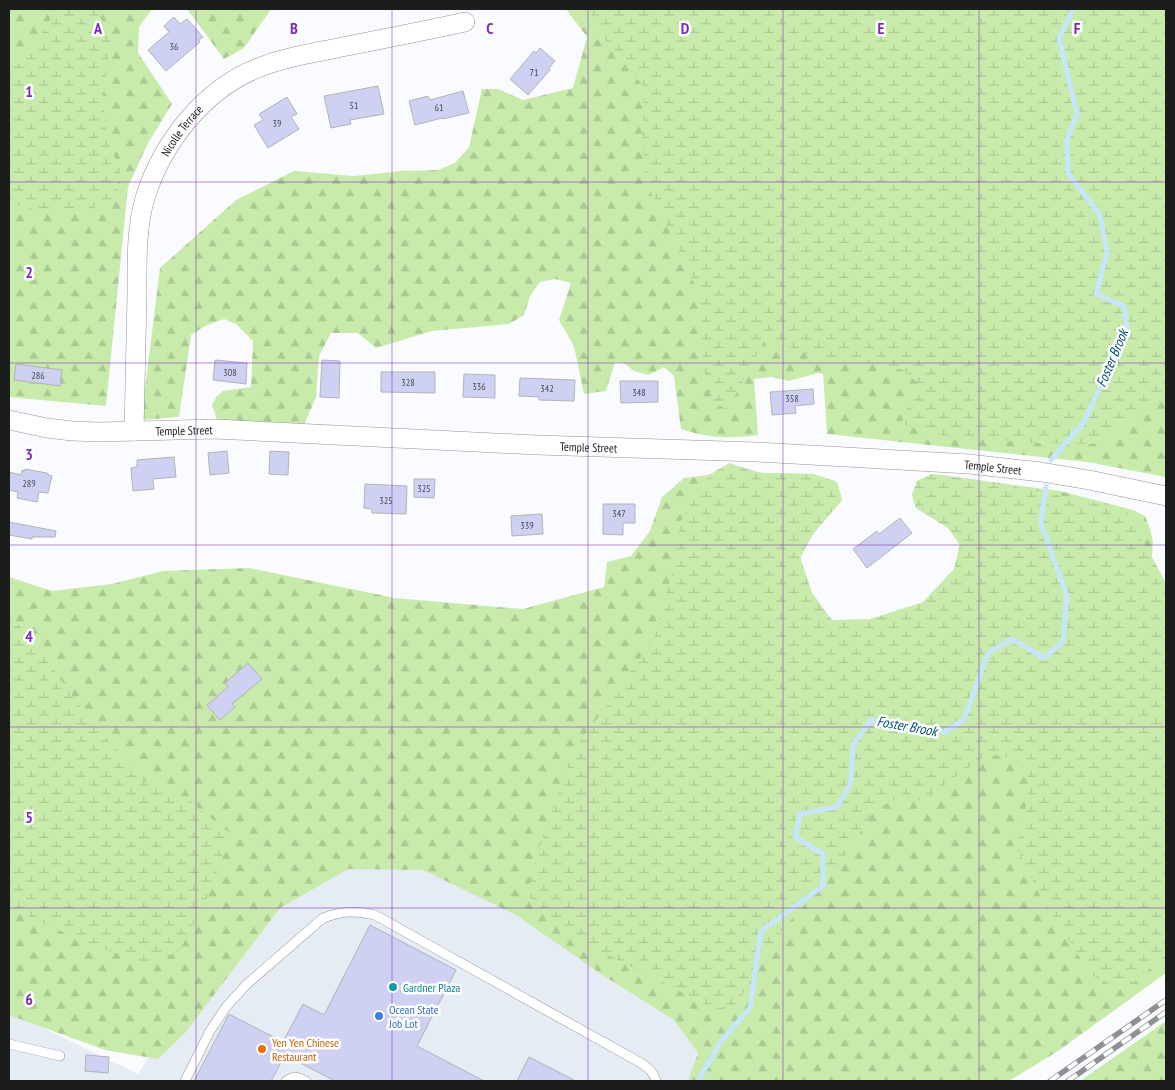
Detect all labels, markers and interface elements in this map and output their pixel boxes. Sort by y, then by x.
text: A [93,18,103,38]
text: B [290,18,298,38]
text: C [486,18,494,38]
text: D [681,18,690,38]
text: E [878,18,885,38]
text: F [1074,18,1081,38]
house number: 36 [170,40,179,53]
house number: 71 [530,66,539,79]
text: 1 [25,81,33,101]
house number: 51 [350,99,359,112]
street label: Nicolle Terrace [157,101,205,159]
house number: 61 [435,101,444,114]
house number: 39 [273,117,282,130]
text: 2 [25,262,33,282]
water label: Foster Brook [1092,325,1133,390]
house number: 308 [223,366,237,379]
house number: 286 [31,369,45,382]
house number: 328 [401,376,415,389]
house number: 336 [472,380,486,393]
house number: 342 [540,382,554,395]
house number: 348 [632,386,646,399]
house number: 358 [785,392,799,405]
street label: Temple Street [155,422,213,438]
street label: Temple Street [560,438,618,455]
text: 3 [25,444,33,464]
street label: Temple Street [964,456,1023,477]
house number: 289 [22,477,36,490]
house number: 325 [417,482,431,495]
house number: 325 [379,494,393,507]
house number: 347 [612,507,626,520]
house number: 339 [520,519,534,532]
text: 4 [25,626,33,646]
water label: Foster Brook [875,712,940,740]
text: 5 [25,807,33,827]
place label: Gardner Plaza [403,980,461,995]
marker: Gardner Plaza [387,981,399,993]
text: 6 [25,989,33,1009]
place label: Ocean State Job Lot [388,1002,439,1031]
marker: Ocean State Job Lot [373,1010,385,1022]
place label: Yen Yen Chinese Restaurant [272,1035,339,1064]
marker: Yen Yen Chinese Restaurant [256,1043,268,1055]

